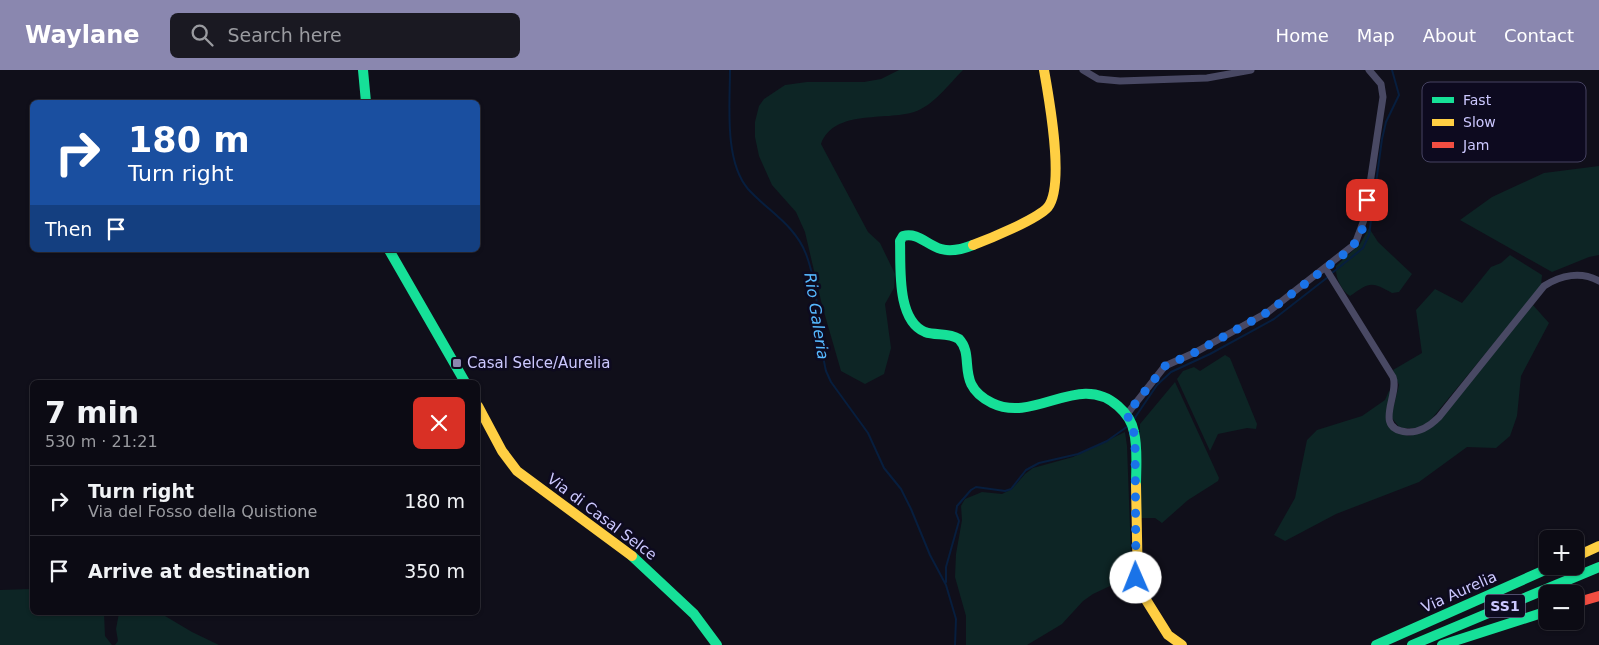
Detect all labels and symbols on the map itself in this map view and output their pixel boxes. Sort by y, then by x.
legend [1422,82,1586,162]
text: Fast [1463,92,1492,108]
text: Slow [1463,114,1496,130]
text: Jam [1462,137,1489,153]
pin [1346,179,1388,221]
water label: Rio Galeria [800,271,833,361]
place label: Casal Selce/Aurelia [467,354,610,372]
marker: Casal Selce/Aurelia [451,357,463,369]
street label: Via di Casal Selce [544,470,660,564]
position arrow [1109,551,1161,603]
street label: Via Aurelia [1419,567,1499,617]
road number: SS1 [1485,594,1525,618]

